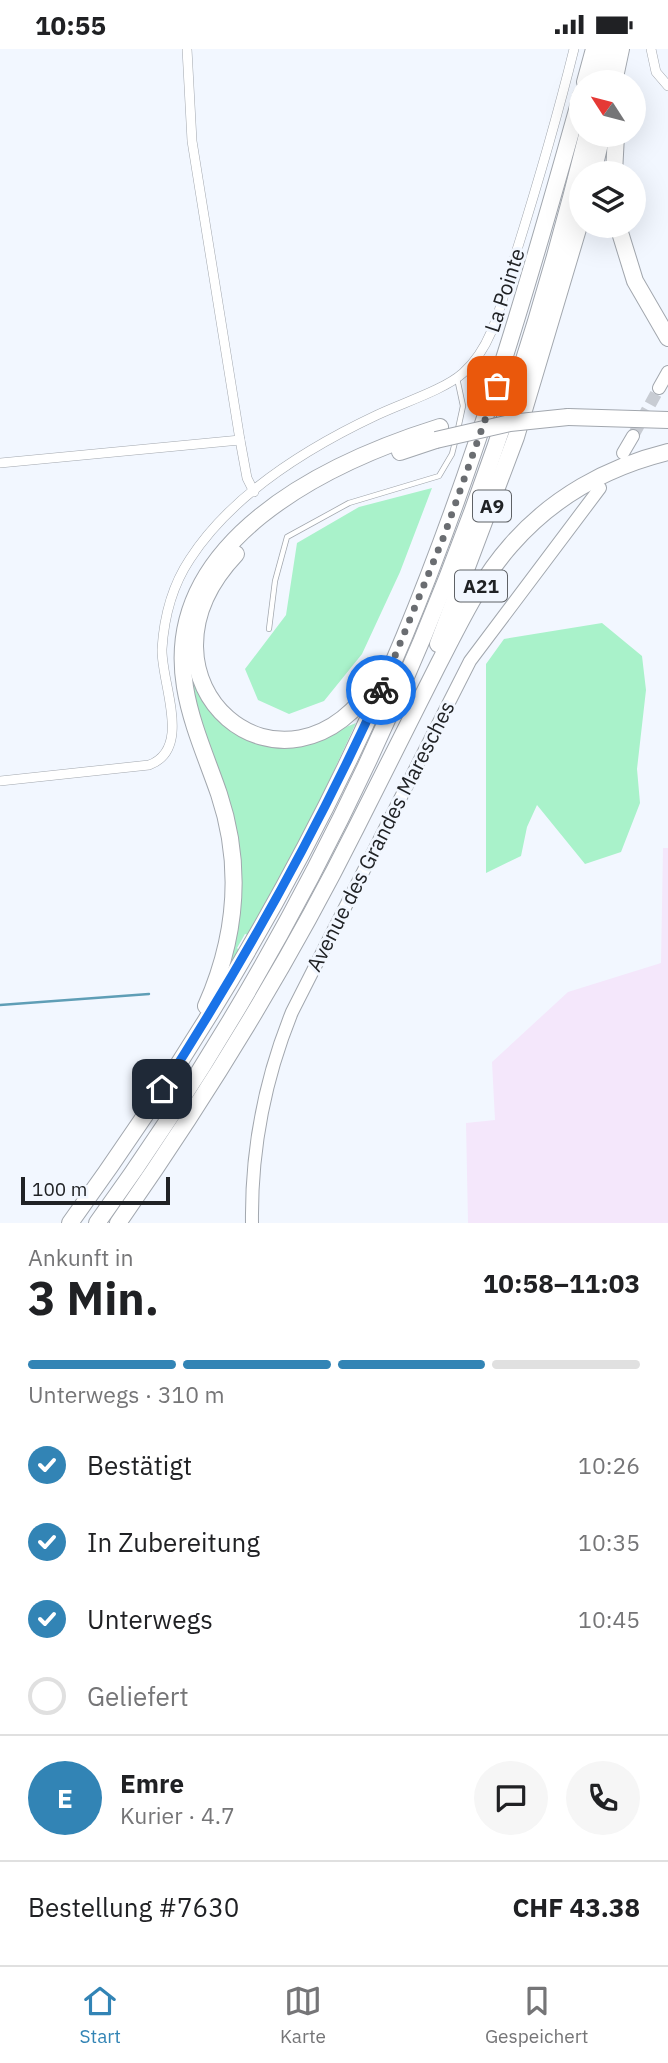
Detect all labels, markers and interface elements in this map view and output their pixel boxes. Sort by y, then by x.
text: 10:55 [35,8,106,42]
north arrow [569,70,646,147]
map controls [569,70,646,238]
button: layers [569,161,646,238]
street label: La Pointe [477,244,531,336]
pin [467,356,527,416]
icon: bag [478,367,516,405]
road number: A9 [473,491,511,521]
road number: A21 [455,571,507,601]
courier [346,655,416,725]
icon: bike [362,671,400,709]
street label: Avenue des Grandes Maresches [299,696,461,976]
pin [132,1059,192,1119]
icon: home [143,1070,181,1108]
scale bar [21,1174,170,1206]
text: 100 m [32,1177,87,1201]
text: Ankunft in [28,1242,134,1272]
text: 10:58–11:03 [483,1266,640,1300]
text: 3 Min. [28,1268,159,1328]
text: Unterwegs · 310 m [28,1379,225,1409]
icon: check [28,1446,66,1484]
text: Bestätigt [87,1448,192,1482]
text: 10:26 [578,1450,640,1480]
icon: check [28,1523,66,1561]
text: In Zubereitung [87,1525,260,1559]
text: 10:35 [578,1527,640,1557]
icon: check [28,1600,66,1638]
text: Unterwegs [87,1602,213,1636]
text: 10:45 [578,1604,640,1634]
text: Geliefert [87,1679,189,1713]
button: chat [474,1761,548,1835]
button: phone [566,1761,640,1835]
text: Emre [120,1766,184,1800]
text: E [57,1781,73,1815]
text: Kurier · 4.7 [120,1800,235,1830]
text: Bestellung #7630 [28,1890,239,1924]
text: CHF 43.38 [512,1890,640,1924]
tab: Start [79,1982,121,2048]
tab: Karte [280,1982,326,2048]
tab: Gespeichert [485,1982,589,2048]

